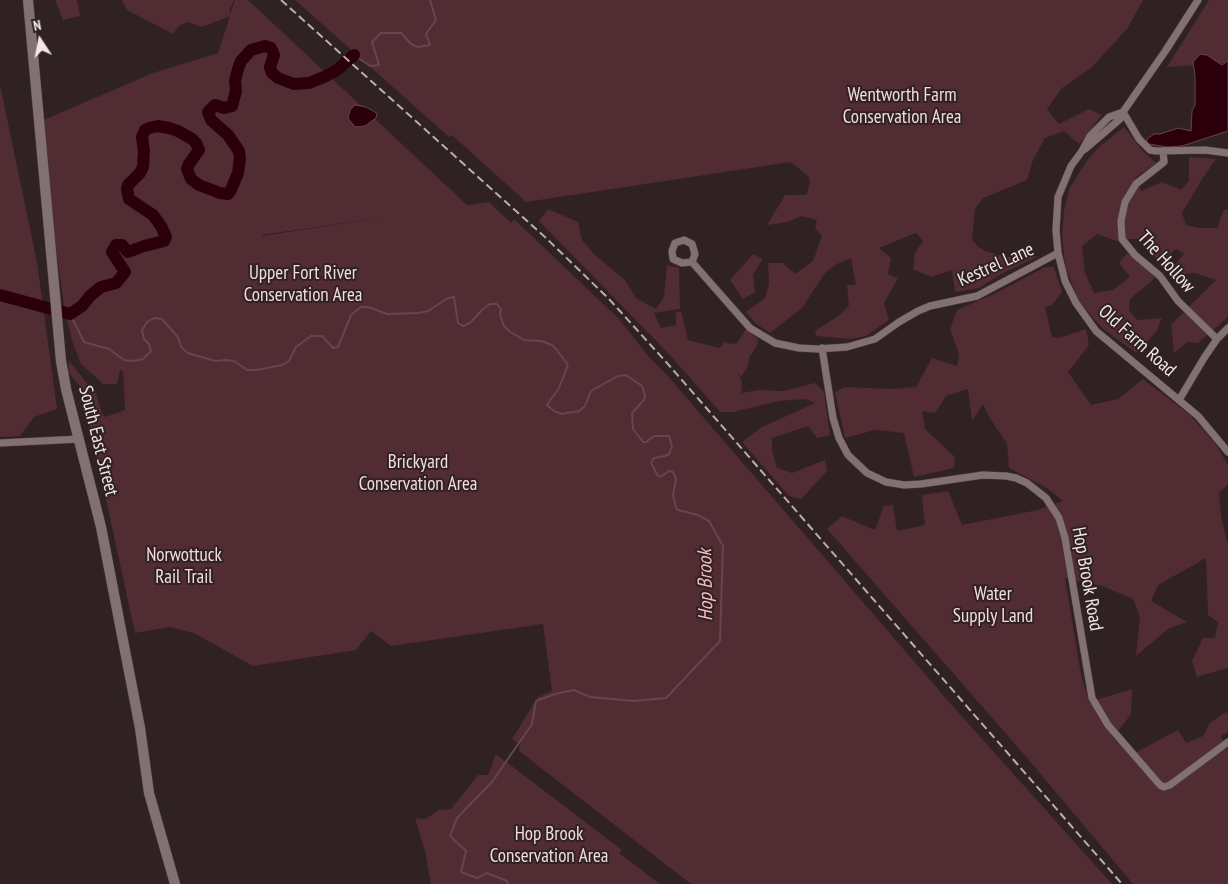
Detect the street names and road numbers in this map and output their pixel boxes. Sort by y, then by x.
street label: The Hollow [1132,226,1200,298]
street label: Kestrel Lane [954,238,1038,292]
street label: Old Farm Road [1093,300,1181,382]
street label: South East Street [73,383,123,499]
street label: Hop Brook Road [1067,525,1107,633]

